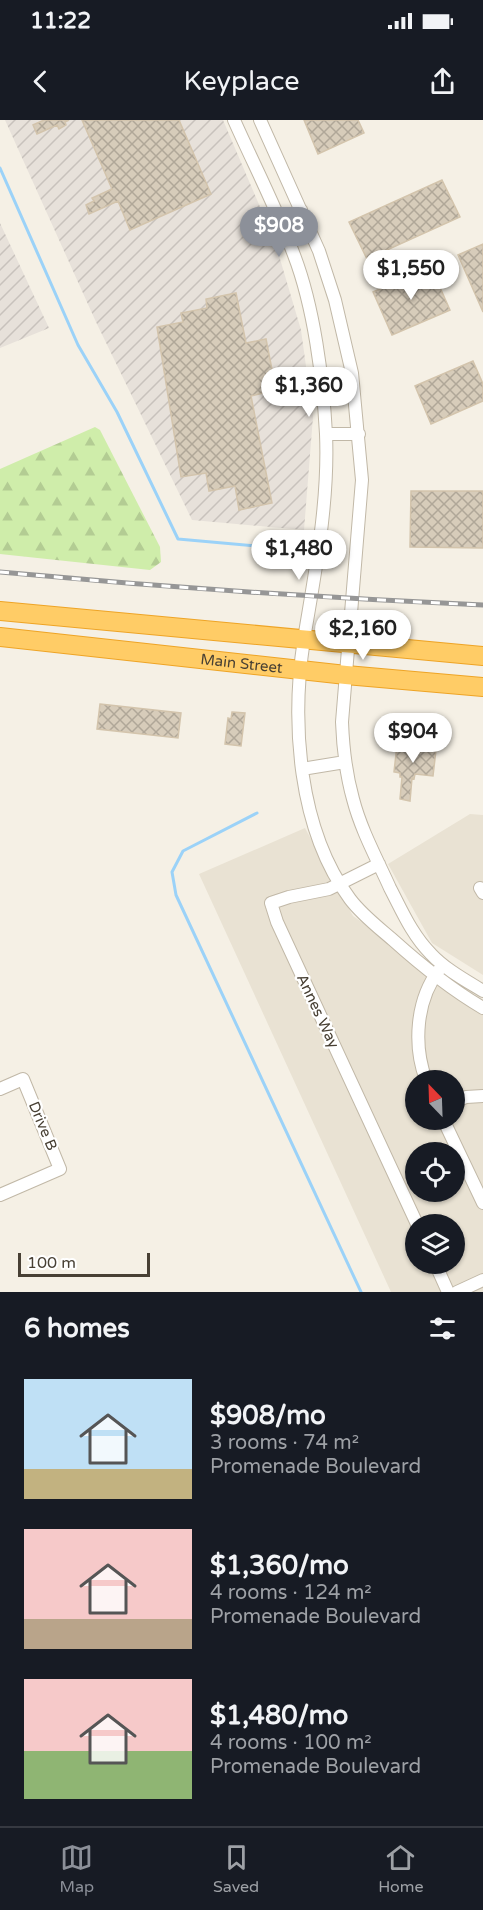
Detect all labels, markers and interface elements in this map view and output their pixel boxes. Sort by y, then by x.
text: 11:22 [30,8,91,34]
icon: back [24,65,57,98]
text: Keyplace [183,65,300,98]
icon: share [426,65,459,98]
pin: $908 [243,207,315,258]
text: $908 [254,214,304,238]
pin: $1,550 [362,250,460,301]
text: $1,550 [377,257,445,281]
pin: $1,360 [260,367,358,418]
text: $1,360 [275,374,343,398]
pin: $1,480 [250,530,348,581]
text: $1,480 [265,537,333,561]
pin: $2,160 [314,610,412,661]
text: $2,160 [329,617,397,641]
street label: Main Street [199,650,284,677]
pin: $904 [377,713,449,764]
text: $904 [388,720,438,744]
street label: Annes Way [293,971,343,1051]
north arrow [405,1070,465,1130]
map controls [405,1070,465,1274]
street label: Drive B [25,1099,61,1153]
button: locate [405,1142,465,1202]
button: layers [405,1214,465,1274]
scale bar [18,1250,150,1278]
text: 100 m [27,1253,76,1273]
icon: filters [426,1312,459,1345]
text: 6 homes [24,1313,130,1344]
text: $908/mo [210,1400,326,1431]
icon: home [72,1403,144,1475]
text: 3 rooms · 74 m² [210,1431,359,1455]
text: Promenade Boulevard [210,1455,421,1479]
text: $1,360/mo [210,1550,349,1581]
icon: home [72,1553,144,1625]
text: 4 rooms · 124 m² [210,1581,372,1605]
text: Promenade Boulevard [210,1605,421,1629]
text: $1,480/mo [210,1700,348,1731]
icon: home [72,1703,144,1775]
text: 4 rooms · 100 m² [210,1731,372,1755]
text: Promenade Boulevard [210,1755,421,1779]
tab: Map [59,1841,94,1897]
tab: Saved [213,1841,259,1897]
tab: Home [378,1841,423,1897]

